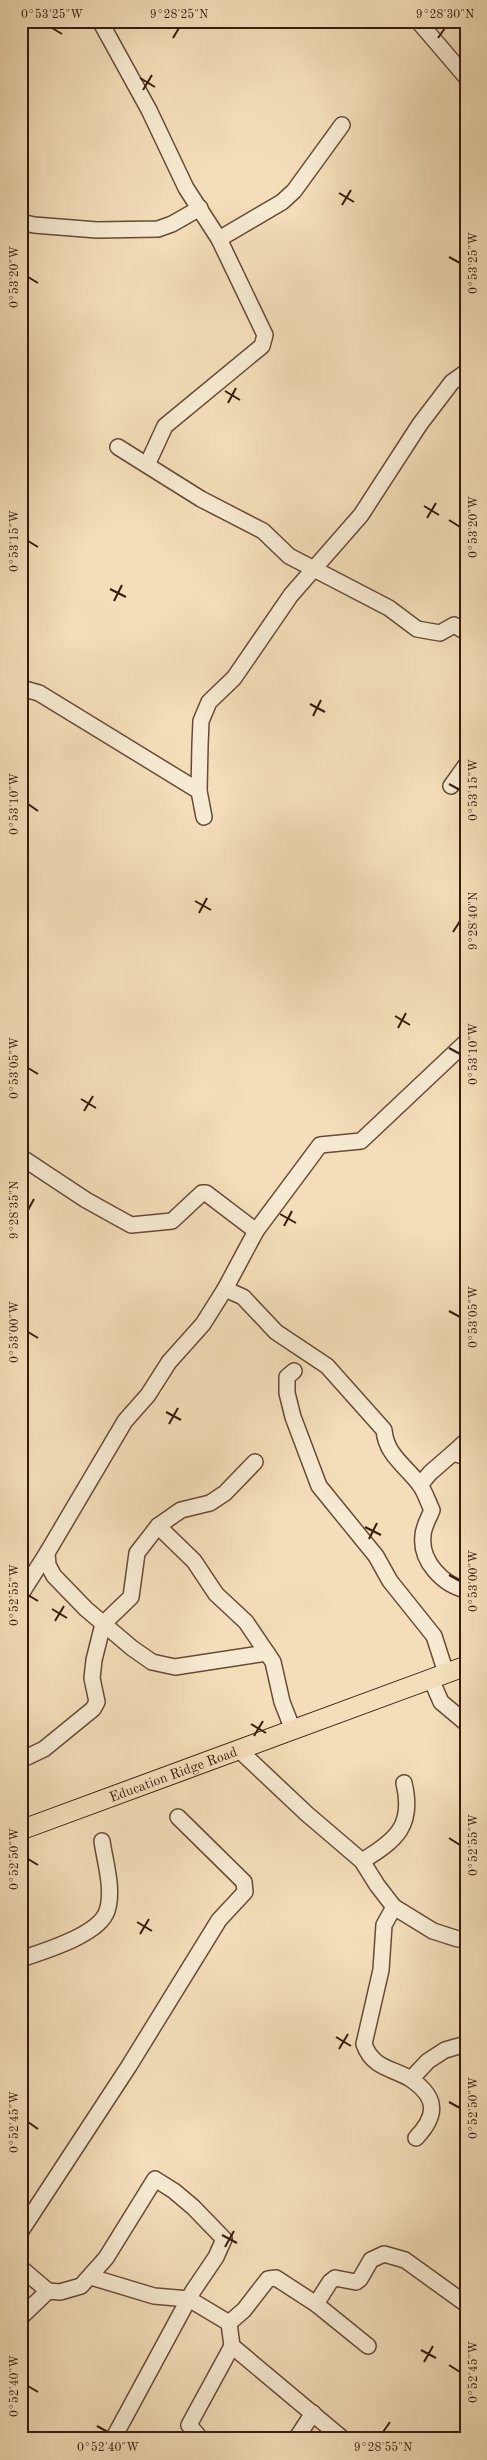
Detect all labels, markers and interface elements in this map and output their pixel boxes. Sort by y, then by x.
text: 0°53'25"W [21,8,83,21]
text: 9°28'25"N [150,8,208,21]
text: 9°28'30"N [416,9,474,21]
text: 0°53'25"W [467,232,480,294]
text: 0°53'20"W [8,246,21,308]
text: 0°53'20"W [467,496,480,558]
text: 0°53'15"W [8,510,21,572]
text: 0°53'15"W [467,759,480,821]
text: 0°53'10"W [8,773,21,835]
text: 9°28'40"N [468,892,480,950]
text: 0°53'10"W [467,1023,480,1085]
text: 0°53'05"W [8,1037,21,1099]
text: 9°28'35"N [8,1181,21,1239]
text: 0°53'05"W [467,1286,480,1348]
text: 0°53'00"W [8,1301,21,1363]
text: 0°53'00"W [467,1550,480,1612]
text: 0°52'55"W [8,1564,21,1626]
street label: Education Ridge Road [108,1745,239,1805]
text: 0°52'55"W [467,1814,480,1876]
text: 0°52'50"W [8,1828,21,1890]
text: 0°52'50"W [467,2077,480,2139]
text: 0°52'45"W [8,2091,21,2153]
text: 0°52'45"W [467,2341,480,2403]
text: 0°52'40"W [8,2355,21,2417]
text: 0°52'40"W [77,2441,139,2454]
text: 9°28'55"N [354,2441,412,2454]

